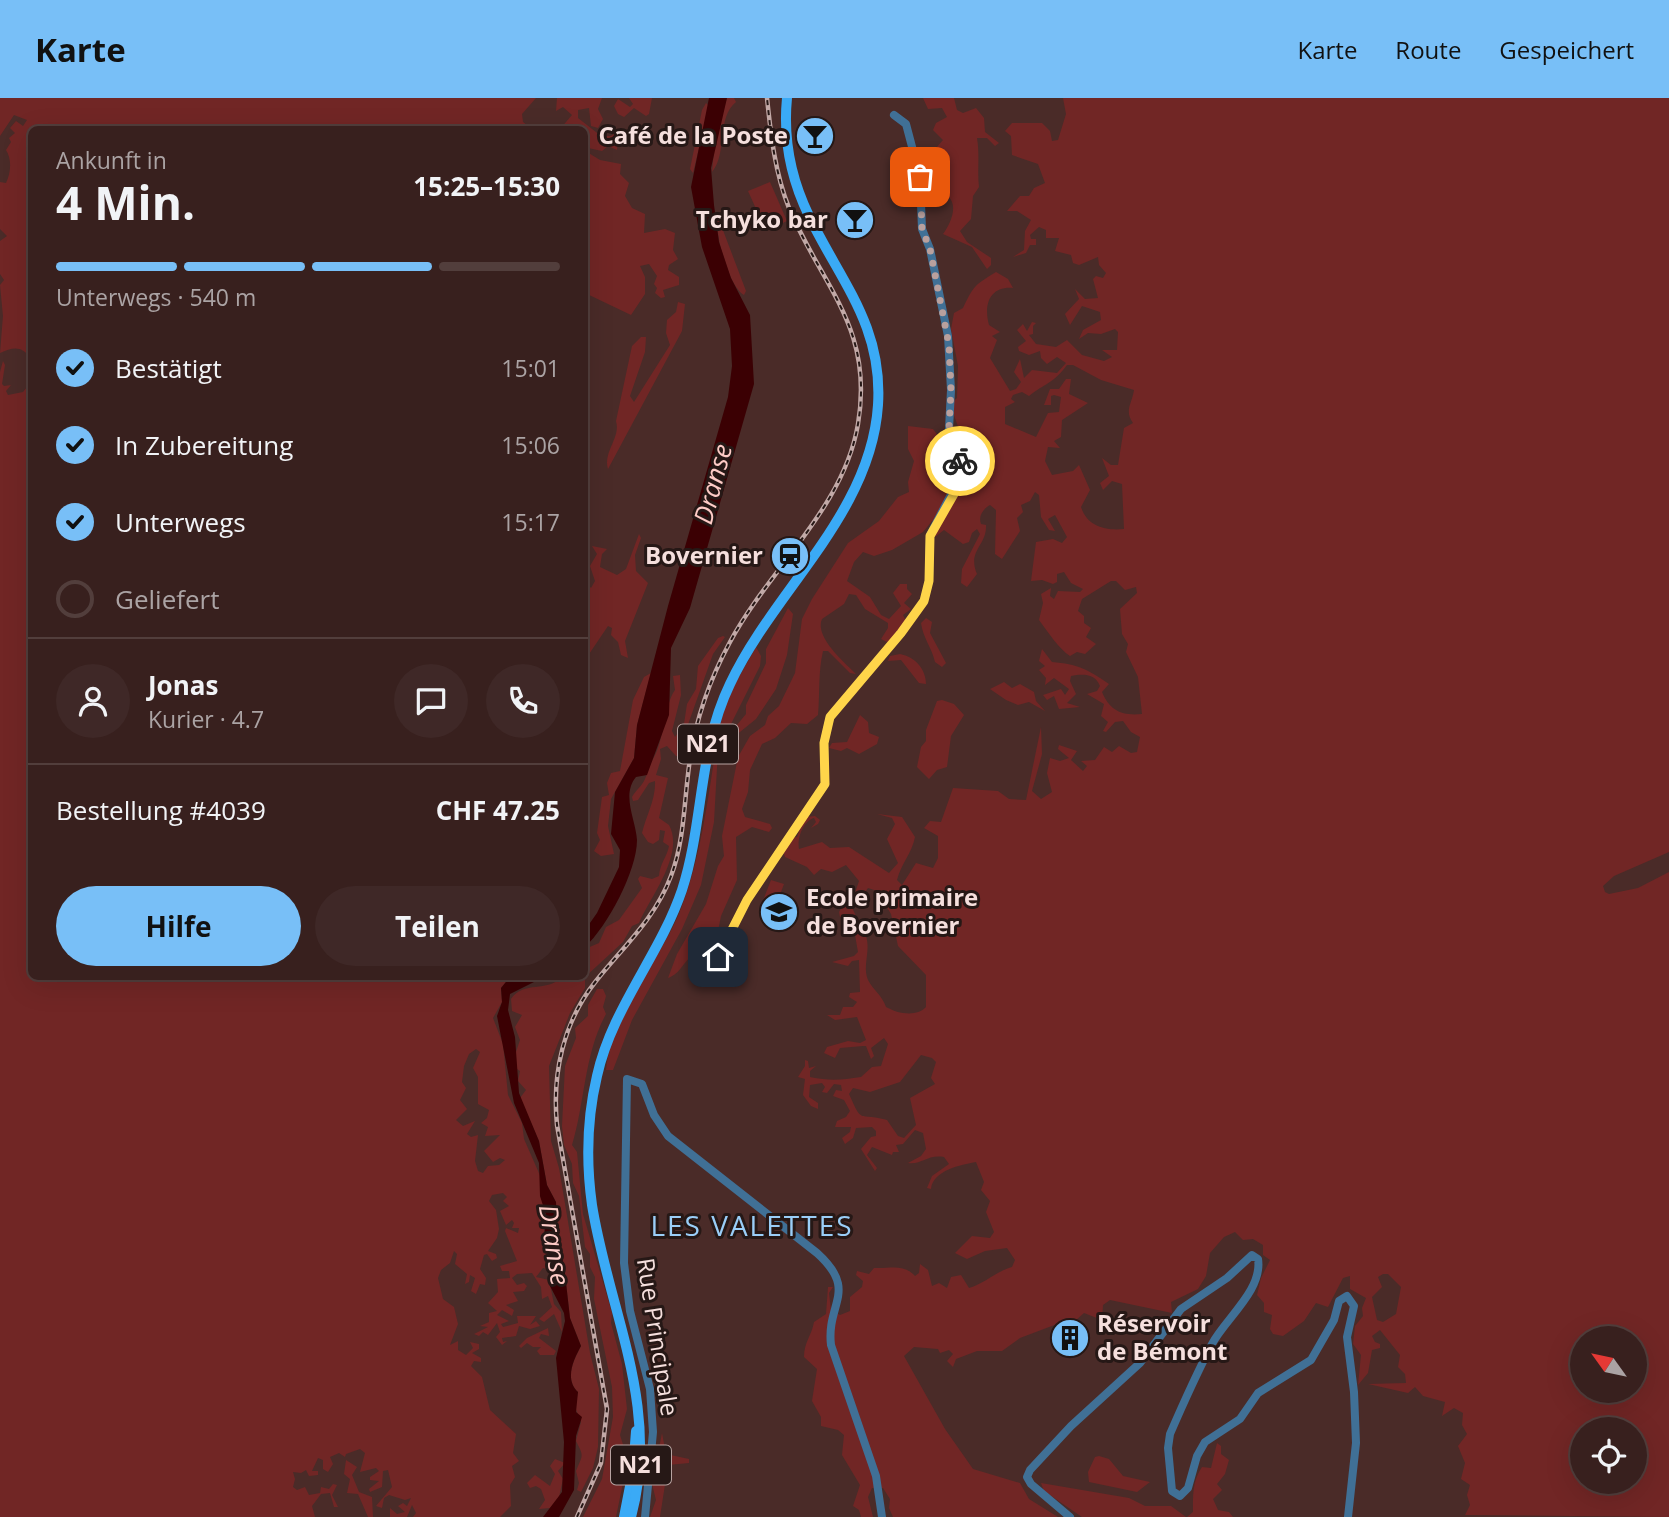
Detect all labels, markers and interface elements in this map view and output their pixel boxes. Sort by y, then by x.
text: Karte [35,27,126,72]
text: Karte [1297,33,1357,66]
text: Route [1395,33,1461,66]
text: Gespeichert [1499,33,1634,66]
bar icon: Café de la Poste [794,115,836,157]
place label: Café de la Poste [598,118,788,151]
text: Ankunft in [56,144,167,176]
pin [890,147,950,207]
icon: bag [901,158,939,196]
text: 15:25–15:30 [413,168,560,204]
text: 4 Min. [56,171,195,233]
bar icon: Tchyko bar [834,199,876,241]
place label: Tchyko bar [696,202,828,235]
text: Unterwegs · 540 m [56,281,256,313]
icon: check [56,349,94,387]
text: Bestätigt [115,350,222,386]
text: 15:01 [501,352,560,384]
icon: check [56,426,94,464]
courier [925,426,995,496]
text: In Zubereitung [115,427,293,463]
text: 15:06 [501,429,560,461]
water label: Dranse [684,440,740,528]
icon: bike [941,442,979,480]
icon: check [56,503,94,541]
text: Unterwegs [115,504,246,540]
text: 15:17 [501,506,560,538]
station icon: Bovernier [769,535,811,577]
place label: Bovernier [645,538,763,571]
text: Geliefert [115,581,219,617]
button: person [56,664,130,738]
button: chat [394,664,468,738]
button: phone [486,664,560,738]
text: Jonas [148,667,218,703]
text: Kurier · 4.7 [148,703,264,735]
road number: N21 [678,724,738,764]
text: Bestellung #4039 [56,792,266,828]
text: CHF 47.25 [436,792,560,828]
place label: Ecole primaire de Bovernier [806,880,978,941]
button: Hilfe [56,886,301,966]
button: Teilen [315,886,560,966]
school or university icon: Ecole primaire de Bovernier [758,891,800,933]
pin [688,927,748,987]
icon: home [699,938,737,976]
water label: Dranse [531,1202,579,1288]
district label: LES VALETTES [650,1206,854,1244]
street label: Rue Principale [630,1255,687,1418]
place label: Réservoir de Bémont [1097,1306,1228,1367]
building icon: Réservoir de Bémont [1049,1317,1091,1359]
north arrow [1570,1326,1647,1404]
map controls [1570,1326,1647,1494]
button: locate [1570,1417,1647,1494]
road number: N21 [611,1446,671,1484]

